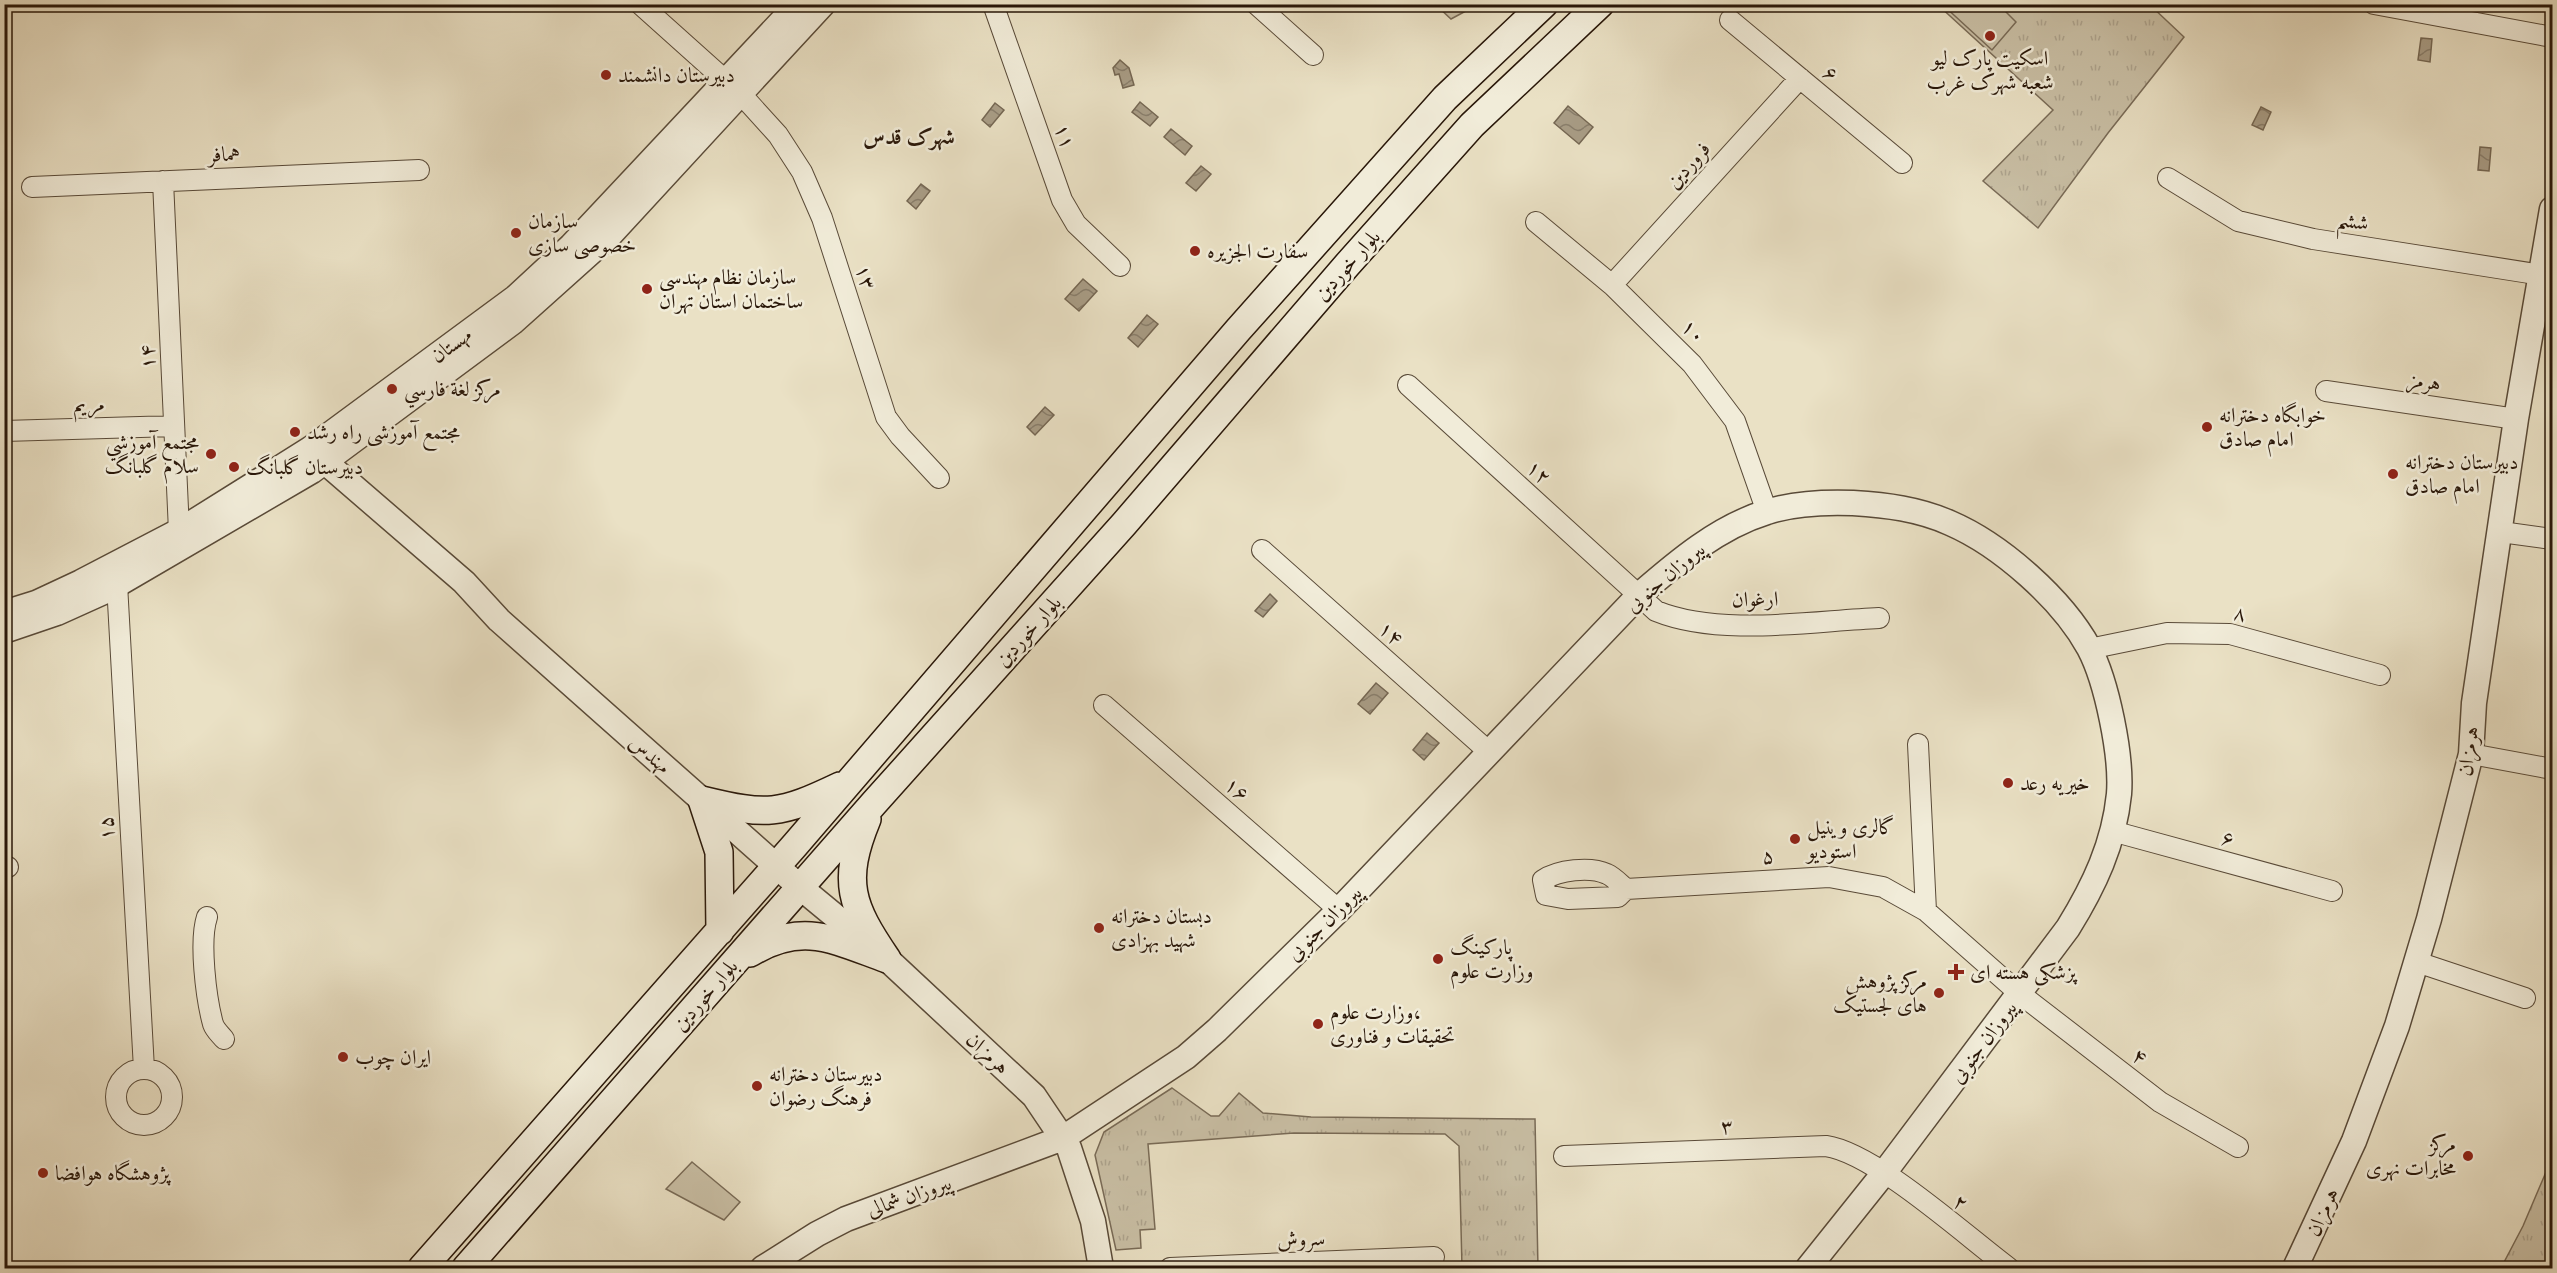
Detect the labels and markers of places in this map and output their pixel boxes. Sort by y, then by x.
marker: اسکیت پارک لیو شعبه شهرک غرب [1983,29,1997,43]
place label: اسکیت پارک لیو شعبه شهرک غرب [1926,45,2054,97]
place label: دبیرستان دانشمند [618,62,735,89]
marker: دبیرستان دانشمند [599,68,613,82]
place label: سازمان خصوصی سازی [528,208,636,260]
marker: سازمان خصوصی سازی [509,226,523,240]
place label: سفارت الجزیره [1207,238,1308,265]
marker: سفارت الجزیره [1188,244,1202,258]
place label: سازمان نظام مهندسی ساختمان استان تهران [659,264,803,315]
marker: سازمان نظام مهندسی ساختمان استان تهران [640,282,654,296]
place label: مركز لغة فارسي [404,376,501,409]
marker: مركز لغة فارسي [385,382,399,396]
place label: خوابگاه دخترانه امام صادق [2219,402,2326,457]
place label: مجتمع آموزشی راه رشد [307,419,460,451]
marker: خوابگاه دخترانه امام صادق [2200,420,2214,434]
marker: مجتمع آموزشی راه رشد [288,425,302,439]
place label: مجتمع آموزشي سلام گلبانگ [105,429,199,484]
marker: مجتمع آموزشي سلام گلبانگ [204,447,218,461]
place label: دبیرستان دخترانه امام صادق [2405,449,2518,504]
place label: دبیرستان گلبانگ [246,454,363,481]
marker: دبیرستان گلبانگ [227,460,241,474]
marker: دبیرستان دخترانه امام صادق [2386,467,2400,481]
place label: خیریه رعد [2020,770,2090,797]
marker: خیریه رعد [2001,776,2015,790]
place label: گالری وینیل استودیو [1805,814,1895,865]
marker: گالری وینیل استودیو [1788,832,1802,846]
place label: دبستان دخترانه شهید بهزادی [1111,903,1212,954]
marker: دبستان دخترانه شهید بهزادی [1092,921,1106,935]
place label: پارکینگ وزارت علوم [1450,934,1533,989]
marker: پارکینگ وزارت علوم [1431,952,1445,966]
place label: پزشکی هسته ای [1970,959,2078,986]
marker: پزشکی هسته ای [1947,963,1965,981]
place label: مرکز پژوهش های لجستیک [1833,968,1927,1019]
marker: مرکز پژوهش های لجستیک [1932,986,1946,1000]
place label: وزارت علوم، تحقیقات و فناوری [1330,999,1455,1050]
marker: وزارت علوم، تحقیقات و فناوری [1311,1017,1325,1031]
place label: ایران چوب [355,1044,431,1071]
marker: ایران چوب [336,1050,350,1064]
place label: دبیرستان دخترانه فرهنگ رضوان [769,1061,882,1112]
marker: دبیرستان دخترانه فرهنگ رضوان [750,1079,764,1093]
place label: مرکز مخابرات نهری [2366,1131,2456,1182]
marker: مرکز مخابرات نهری [2461,1149,2475,1163]
place label: پژوهشگاه هوافضا [55,1160,172,1187]
marker: پژوهشگاه هوافضا [36,1166,50,1180]

